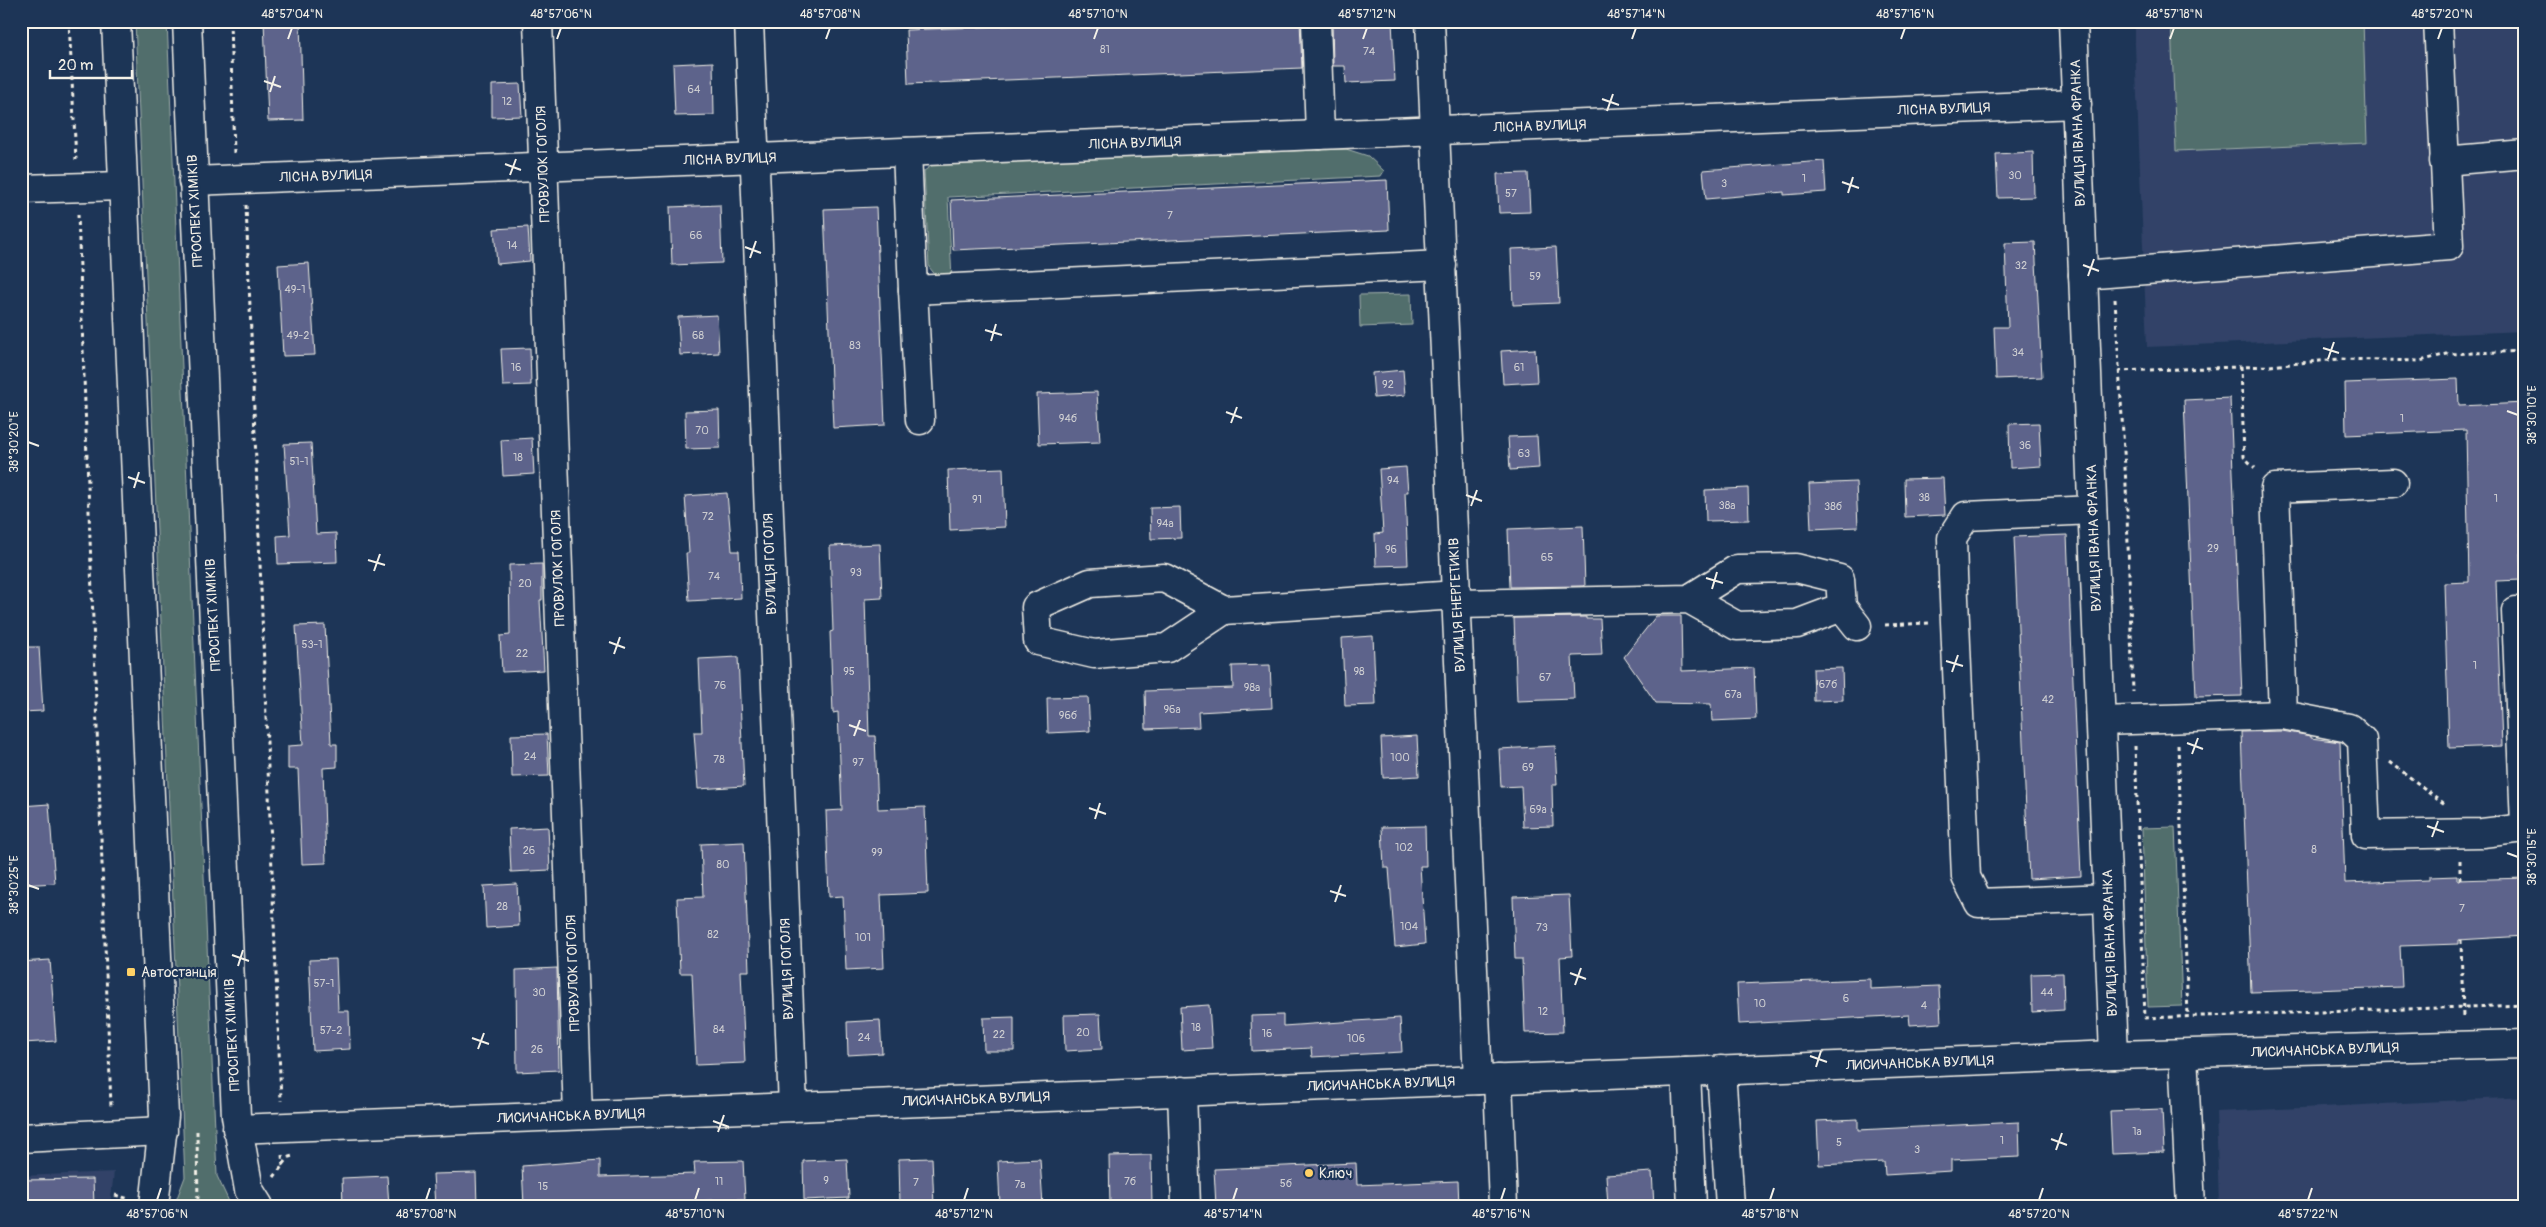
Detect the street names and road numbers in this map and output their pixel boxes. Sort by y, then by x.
street label: ВУЛИЦЯ ІВАНА ФРАНКА [2067,59,2089,207]
street label: ЛІСНА ВУЛИЦЯ [1896,99,1991,119]
street label: ПРОВУЛОК ГОГОЛЯ [532,105,554,223]
street label: ЛІСНА ВУЛИЦЯ [1492,116,1587,136]
street label: ЛІСНА ВУЛИЦЯ [1087,133,1182,153]
street label: ЛІСНА ВУЛИЦЯ [682,149,777,169]
street label: ПРОСПЕКТ ХІМІКІВ [184,154,206,268]
street label: ЛІСНА ВУЛИЦЯ [278,166,373,186]
street label: ВУЛИЦЯ ІВАНА ФРАНКА [2083,464,2105,612]
street label: ПРОВУЛОК ГОГОЛЯ [547,509,569,627]
street label: ВУЛИЦЯ ГОГОЛЯ [760,513,780,615]
street label: ВУЛИЦЯ ЕНЕРГЕТИКІВ [1445,537,1469,673]
street label: ПРОСПЕКТ ХІМІКІВ [202,558,224,672]
street label: ВУЛИЦЯ ІВАНА ФРАНКА [2099,869,2121,1017]
street label: ПРОВУЛОК ГОГОЛЯ [562,914,584,1032]
street label: ВУЛИЦЯ ГОГОЛЯ [777,918,797,1020]
street label: ПРОСПЕКТ ХІМІКІВ [221,978,243,1092]
street label: ЛИСИЧАНСЬКА ВУЛИЦЯ [2249,1039,2400,1061]
street label: ЛИСИЧАНСЬКА ВУЛИЦЯ [1844,1052,1995,1074]
street label: ЛИСИЧАНСЬКА ВУЛИЦЯ [1305,1073,1456,1095]
street label: ЛИСИЧАНСЬКА ВУЛИЦЯ [900,1088,1051,1110]
street label: ЛИСИЧАНСЬКА ВУЛИЦЯ [495,1105,646,1127]

